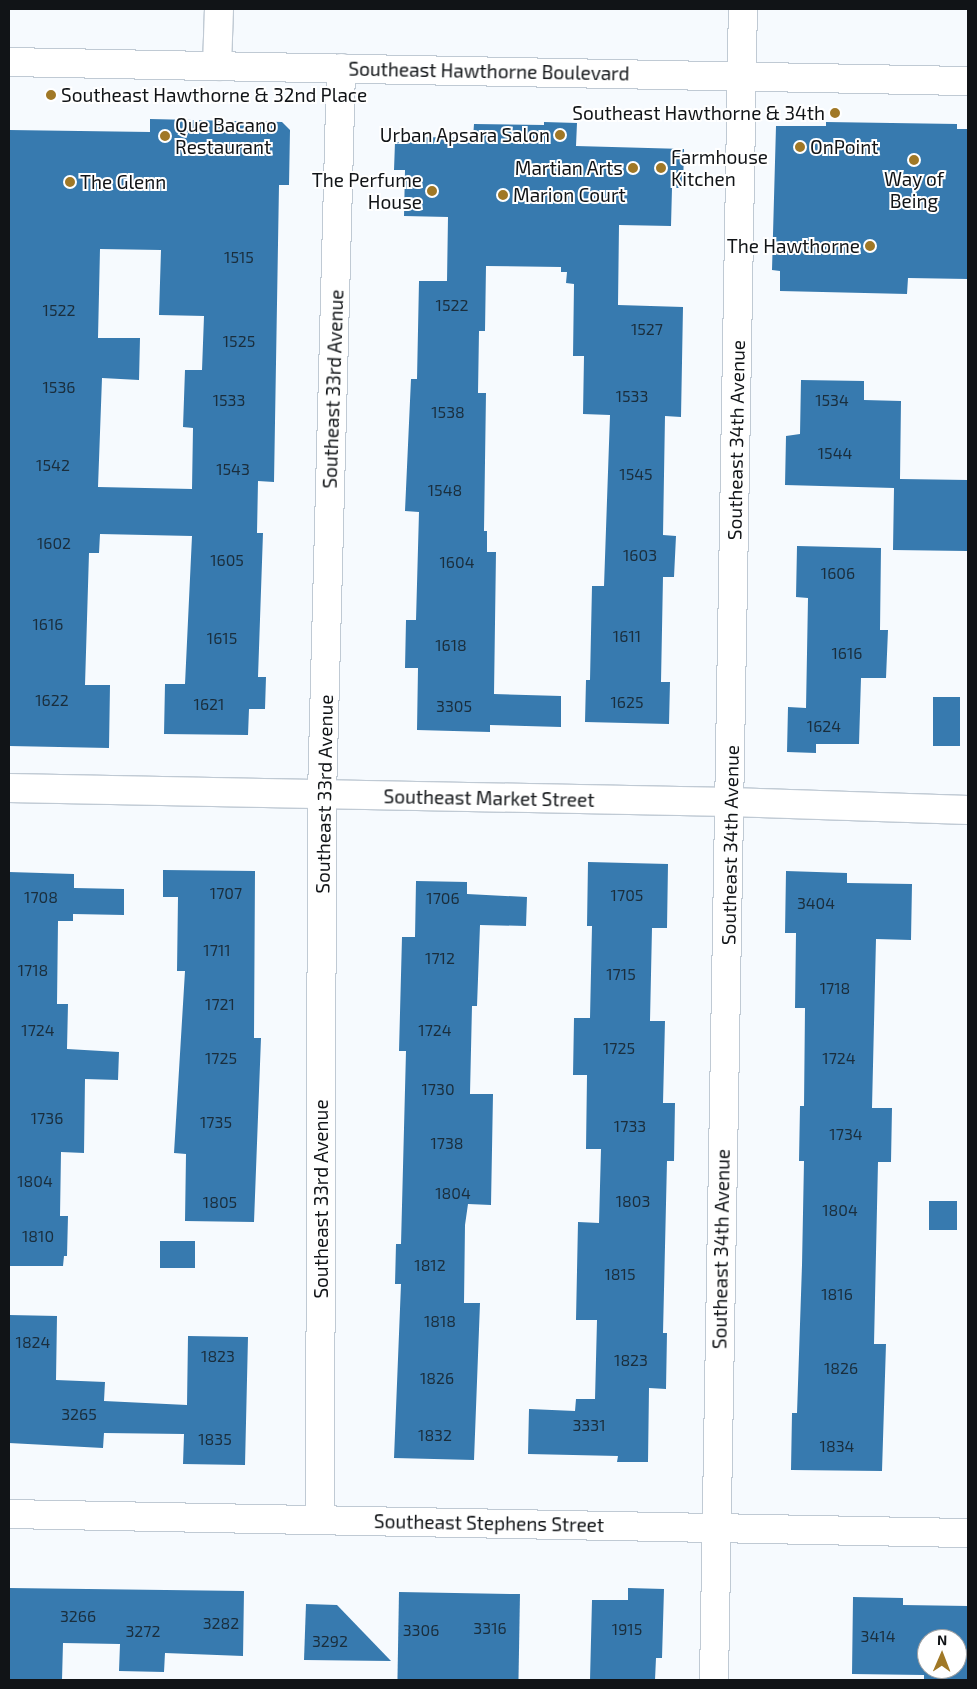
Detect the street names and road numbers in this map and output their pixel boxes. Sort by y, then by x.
street label: Southeast Hawthorne Boulevard [348,57,630,85]
street label: Southeast 33rd Avenue [318,289,348,489]
street label: Southeast 34th Avenue [723,339,749,541]
street label: Southeast 33rd Avenue [311,694,337,894]
street label: Southeast 34th Avenue [717,744,743,946]
street label: Southeast Market Street [383,785,595,811]
street label: Southeast 33rd Avenue [310,1099,332,1299]
street label: Southeast 34th Avenue [708,1148,734,1350]
street label: Southeast Stephens Street [374,1510,604,1536]

